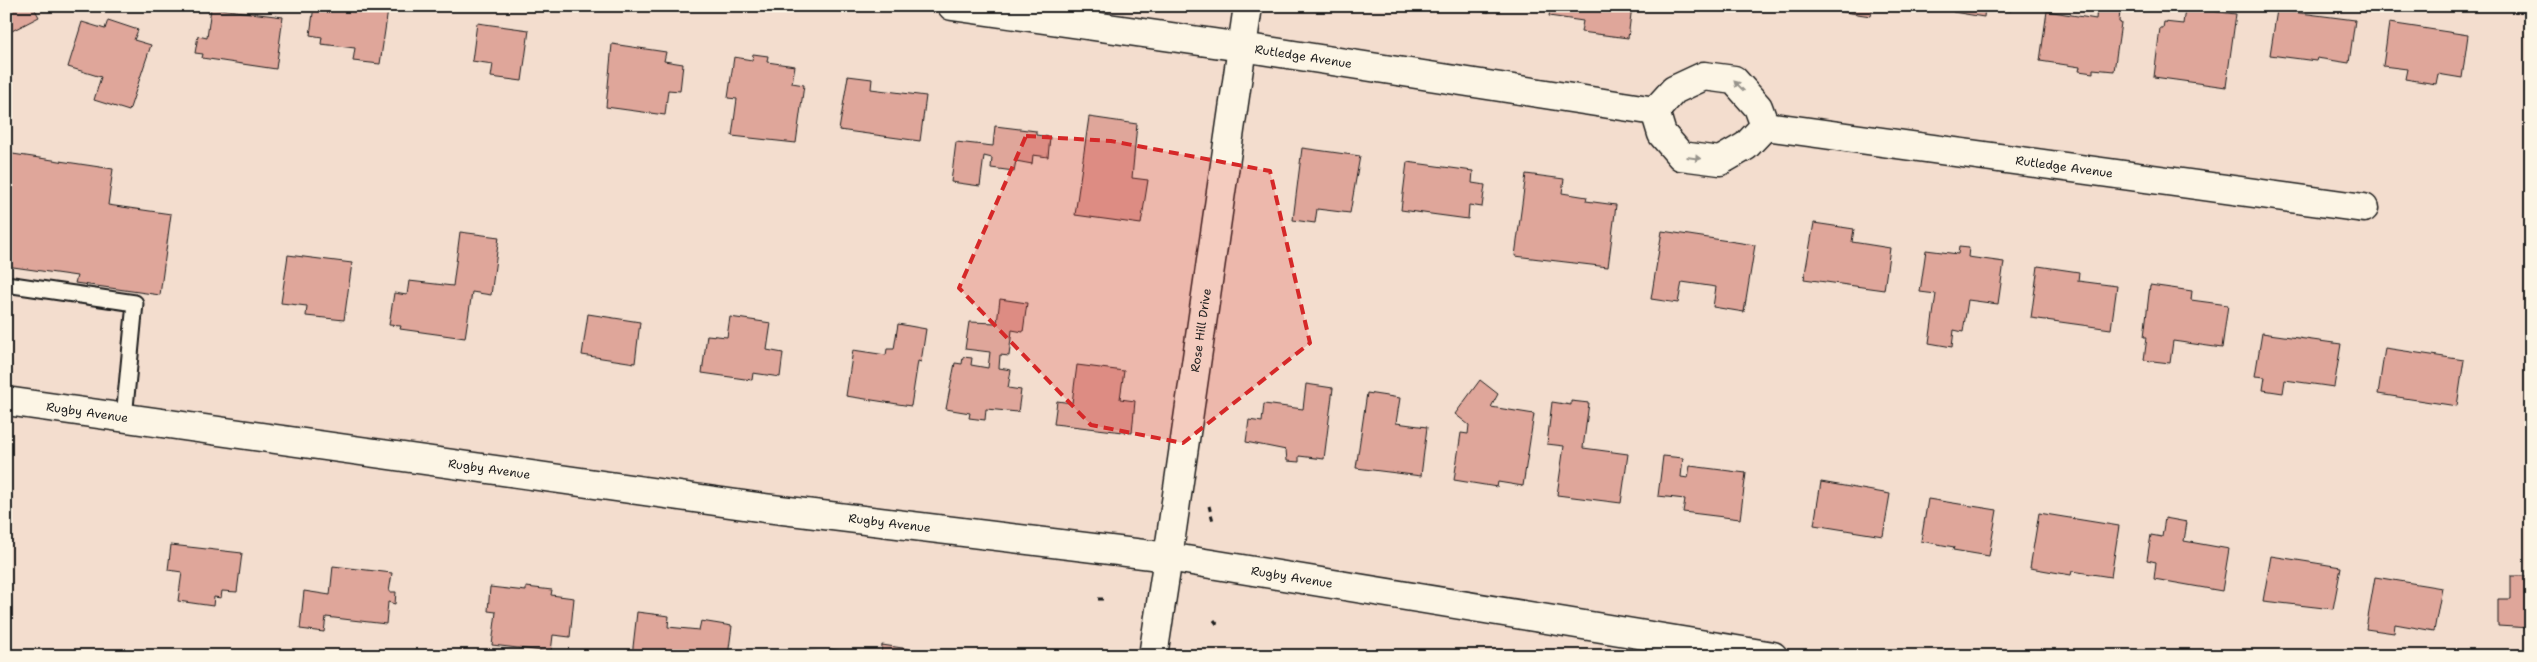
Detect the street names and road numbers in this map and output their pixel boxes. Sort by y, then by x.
street label: Rutledge Avenue [1254,41,1353,72]
street label: Rutledge Avenue [2014,152,2114,182]
street label: Rose Hill Drive [1187,287,1215,373]
street label: Rugby Avenue [45,399,129,426]
street label: Rugby Avenue [447,455,531,483]
street label: Rugby Avenue [848,510,932,536]
street label: Rugby Avenue [1250,563,1334,592]

